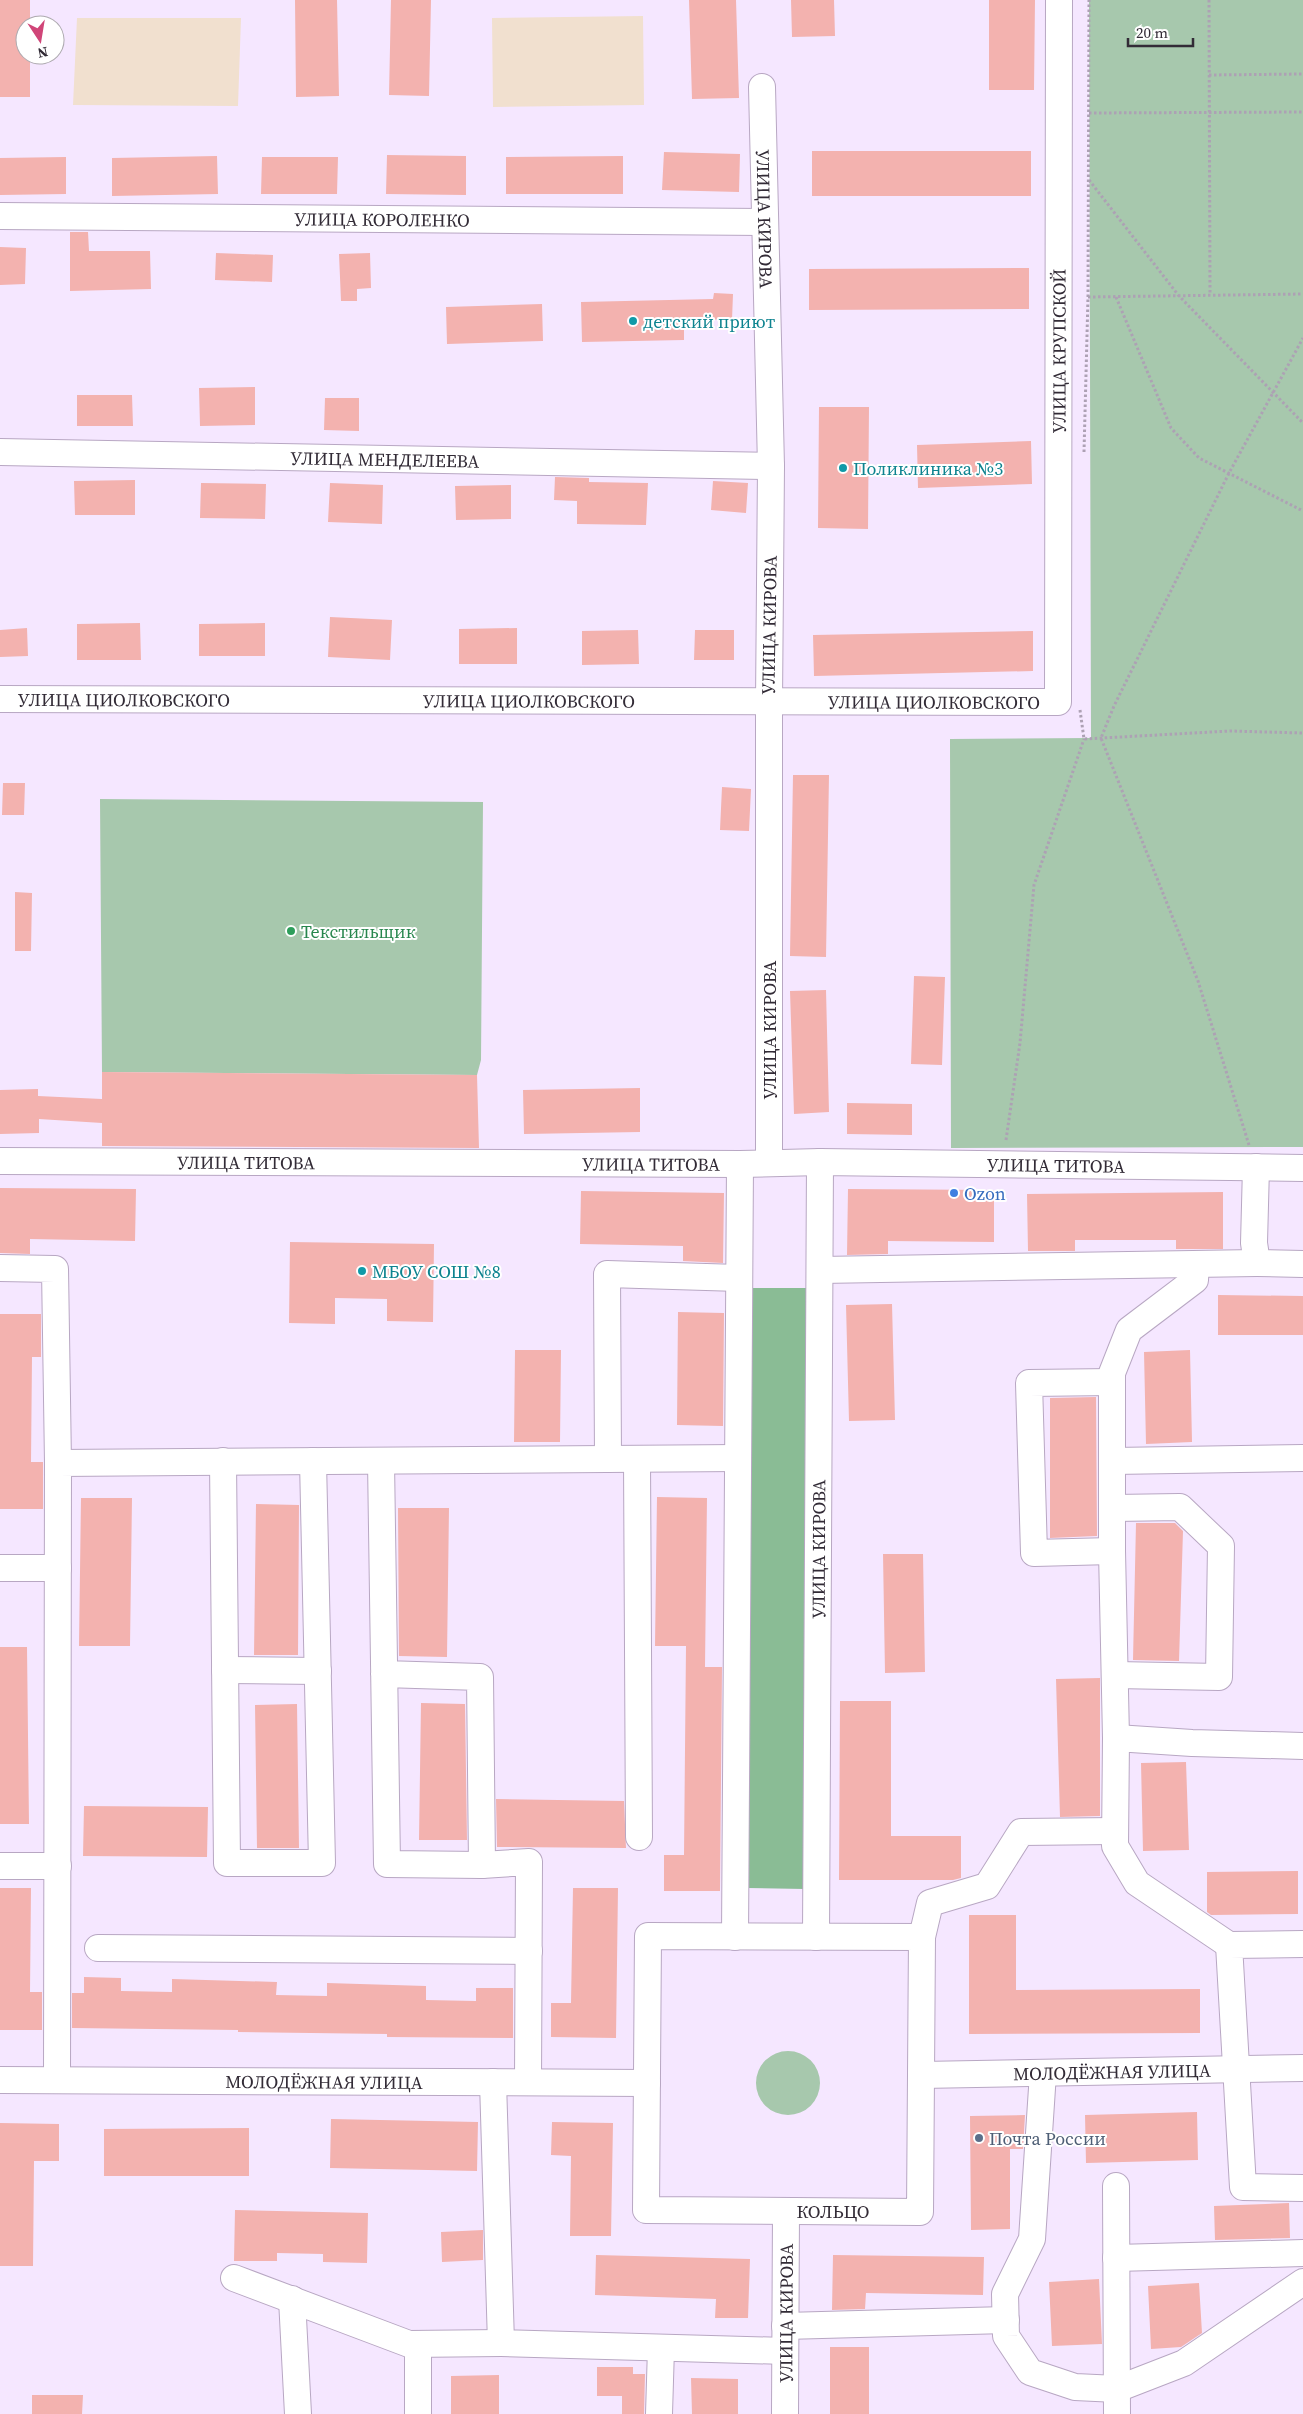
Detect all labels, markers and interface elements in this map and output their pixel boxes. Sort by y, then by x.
north arrow [15,15,65,65]
scale bar [1128,15,1193,47]
text: 20 m [1136,22,1168,43]
text: N [36,42,50,64]
street label: УЛИЦА КИРОВА [751,149,779,289]
street label: УЛИЦА КОРОЛЕНКО [294,206,470,232]
street label: УЛИЦА КРУПСКОЙ [1046,269,1071,433]
place label: детский приют [643,309,776,334]
marker: детский приют [627,315,639,327]
street label: УЛИЦА МЕНДЕЛЕЕВА [290,445,480,473]
place label: Поликлиника №3 [853,456,1003,481]
marker: Поликлиника №3 [837,462,849,474]
street label: УЛИЦА КИРОВА [755,555,783,695]
street label: УЛИЦА ЦИОЛКОВСКОГО [18,687,230,712]
street label: УЛИЦА ЦИОЛКОВСКОГО [423,688,635,713]
street label: УЛИЦА ЦИОЛКОВСКОГО [828,689,1040,714]
place label: Текстильщик [301,919,416,944]
marker: Текстильщик [285,925,297,937]
street label: УЛИЦА КИРОВА [757,960,782,1100]
street label: УЛИЦА ТИТОВА [177,1149,315,1175]
street label: УЛИЦА ТИТОВА [582,1151,720,1176]
street label: УЛИЦА ТИТОВА [987,1152,1125,1178]
place label: Ozon [964,1181,1006,1206]
marker: Ozon [948,1187,960,1199]
place label: МБОУ СОШ №8 [372,1259,501,1284]
marker: МБОУ СОШ №8 [356,1265,368,1277]
street label: УЛИЦА КИРОВА [805,1479,831,1619]
street label: МОЛОДЁЖНАЯ УЛИЦА [1013,2057,1211,2086]
street label: МОЛОДЁЖНАЯ УЛИЦА [225,2069,423,2094]
place label: Почта России [989,2126,1106,2151]
marker: Почта России [973,2132,985,2144]
street label: КОЛЬЦО [796,2199,870,2224]
street label: УЛИЦА КИРОВА [773,2243,798,2383]

